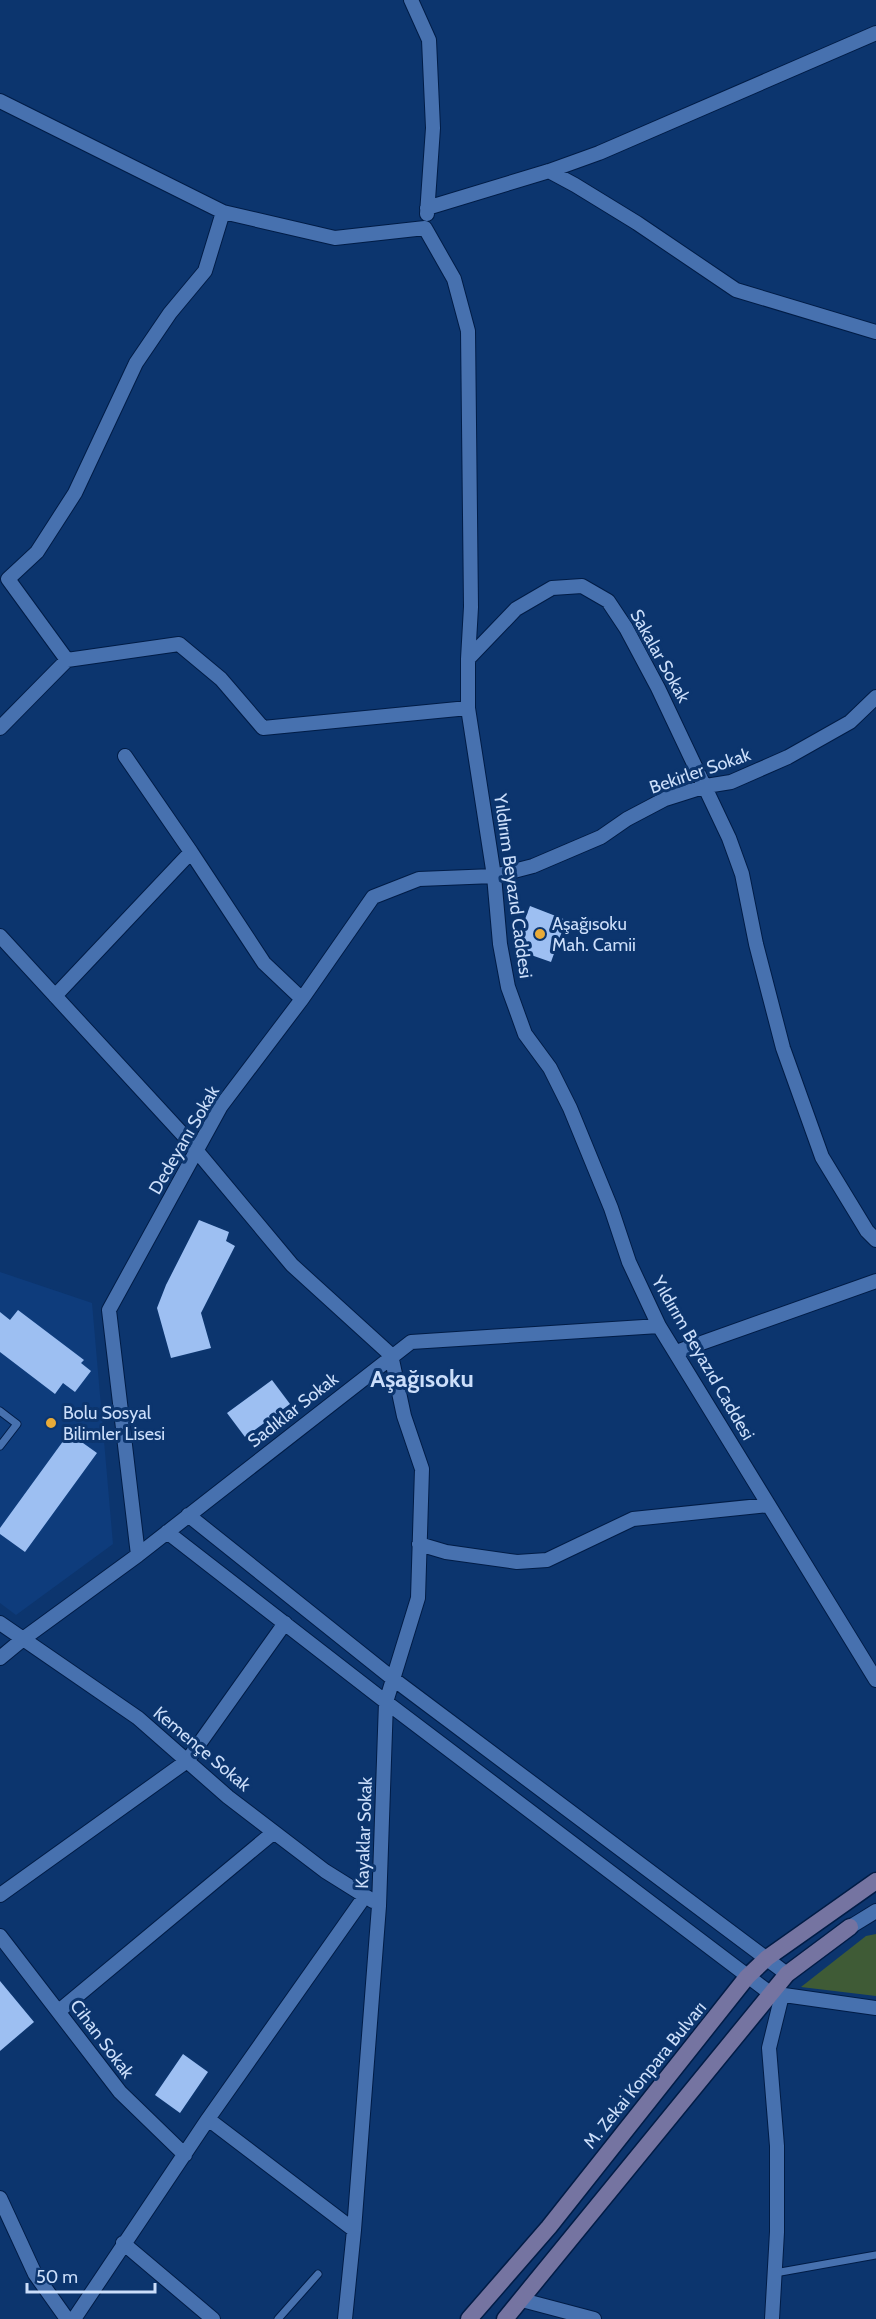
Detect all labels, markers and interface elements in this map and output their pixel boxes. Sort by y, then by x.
street label: Sakalar Sokak [625,605,695,707]
street label: Bekirler Sokak [646,743,754,799]
street label: Yıldırım Beyazıd Caddesi [489,791,537,980]
place label: Aşağısoku Mah. Camii [552,913,636,956]
marker: Aşağısoku Mah. Camii [533,927,547,941]
street label: Dedeyanı Sokak [144,1081,224,1198]
street label: Yıldırım Beyazıd Caddesi [646,1271,759,1444]
district label: Aşağısoku [370,1364,474,1393]
street label: Sadıklar Sokak [243,1367,343,1452]
place label: Bolu Sosyal Bilimler Lisesi [63,1402,165,1445]
marker: Bolu Sosyal Bilimler Lisesi [44,1416,58,1430]
street label: Kemençe Sokak [149,1702,256,1797]
street label: Kayaklar Sokak [351,1776,377,1889]
street label: Cihan Sokak [65,1995,139,2084]
street label: M. Zekai Konpara Bulvarı [579,1997,711,2153]
scale bar [27,2256,154,2294]
text: 50 m [36,2266,78,2288]

